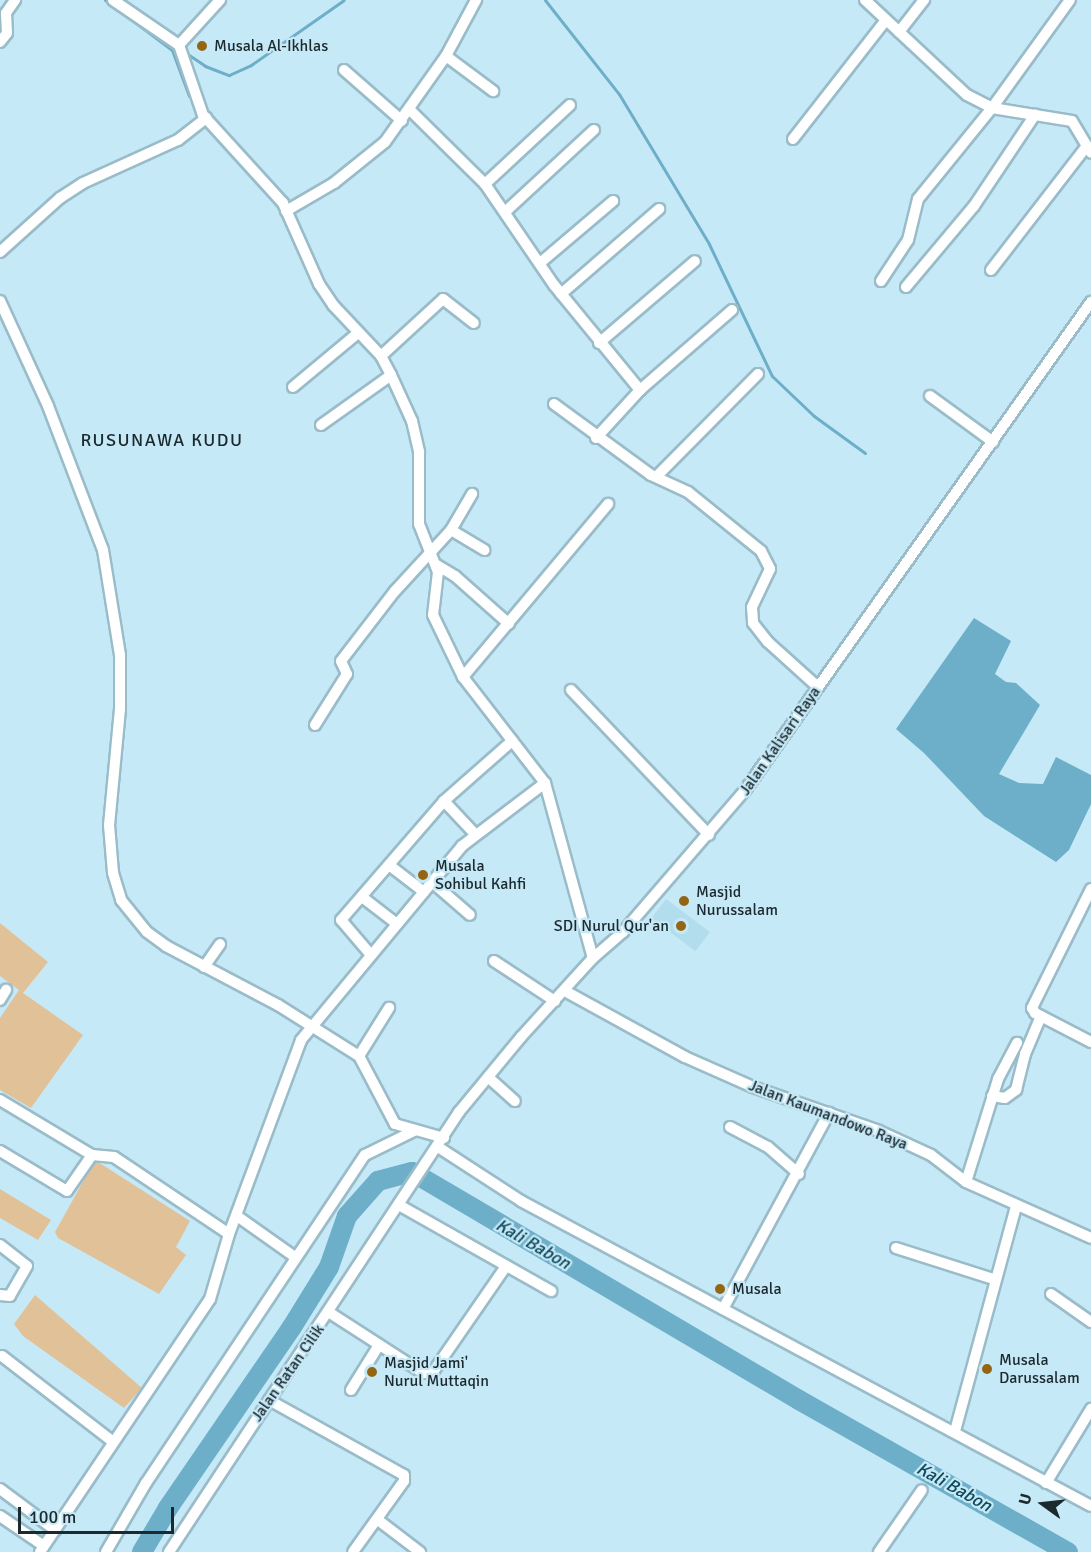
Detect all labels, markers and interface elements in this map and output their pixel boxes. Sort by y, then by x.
place label: Musala Al-Ikhlas [214,36,328,56]
marker: Musala Al-Ikhlas [195,39,209,53]
district label: RUSUNAWA KUDU [80,429,244,451]
street label: Jalan Kalisari Raya [735,683,825,799]
place label: Musala Sohibul Kahfi [435,856,526,894]
marker: Musala Sohibul Kahfi [416,868,430,882]
place label: Masjid Nurussalam [696,882,778,920]
marker: Masjid Nurussalam [677,894,691,908]
place label: SDI Nurul Qur'an [554,916,669,936]
marker: SDI Nurul Qur'an [674,919,688,933]
street label: Jalan Kaumandowo Raya [746,1076,910,1154]
water label: Kali Babon [492,1214,574,1274]
place label: Musala [732,1279,782,1299]
marker: Musala [713,1282,727,1296]
street label: Jalan Ratan Cilik [247,1321,329,1425]
place label: Musala Darussalam [999,1350,1080,1388]
place label: Masjid Jami' Nurul Muttaqin [384,1353,489,1391]
marker: Musala Darussalam [980,1362,994,1376]
marker: Masjid Jami' Nurul Muttaqin [365,1365,379,1379]
water label: Kali Babon [913,1458,995,1516]
north arrow [1013,1474,1073,1534]
text: U [1015,1492,1037,1507]
scale bar [21,1495,177,1533]
text: 100 m [29,1506,76,1528]

